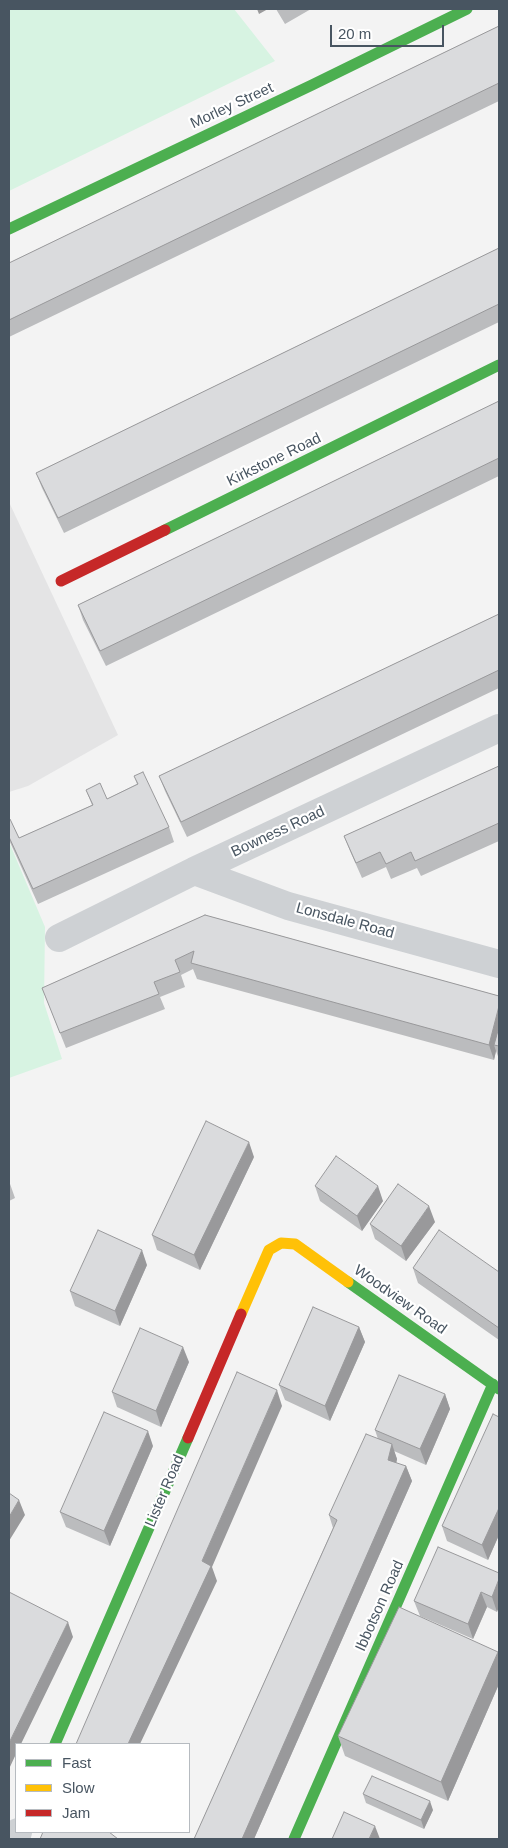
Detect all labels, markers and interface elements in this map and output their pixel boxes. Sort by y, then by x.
scale bar [333,15,447,47]
text: 20 m [338,25,371,42]
street label: Morley Street [188,79,276,133]
street label: Kirkstone Road [224,429,324,491]
street label: Bowness Road [228,803,328,861]
street label: Lonsdale Road [294,899,396,943]
street label: Woodview Road [350,1261,450,1339]
street label: Lister Road [142,1452,188,1530]
street label: Ibbotson Road [352,1558,408,1654]
legend [15,1743,190,1833]
text: Fast [62,1754,91,1771]
text: Slow [62,1779,95,1796]
text: Jam [62,1804,90,1821]

